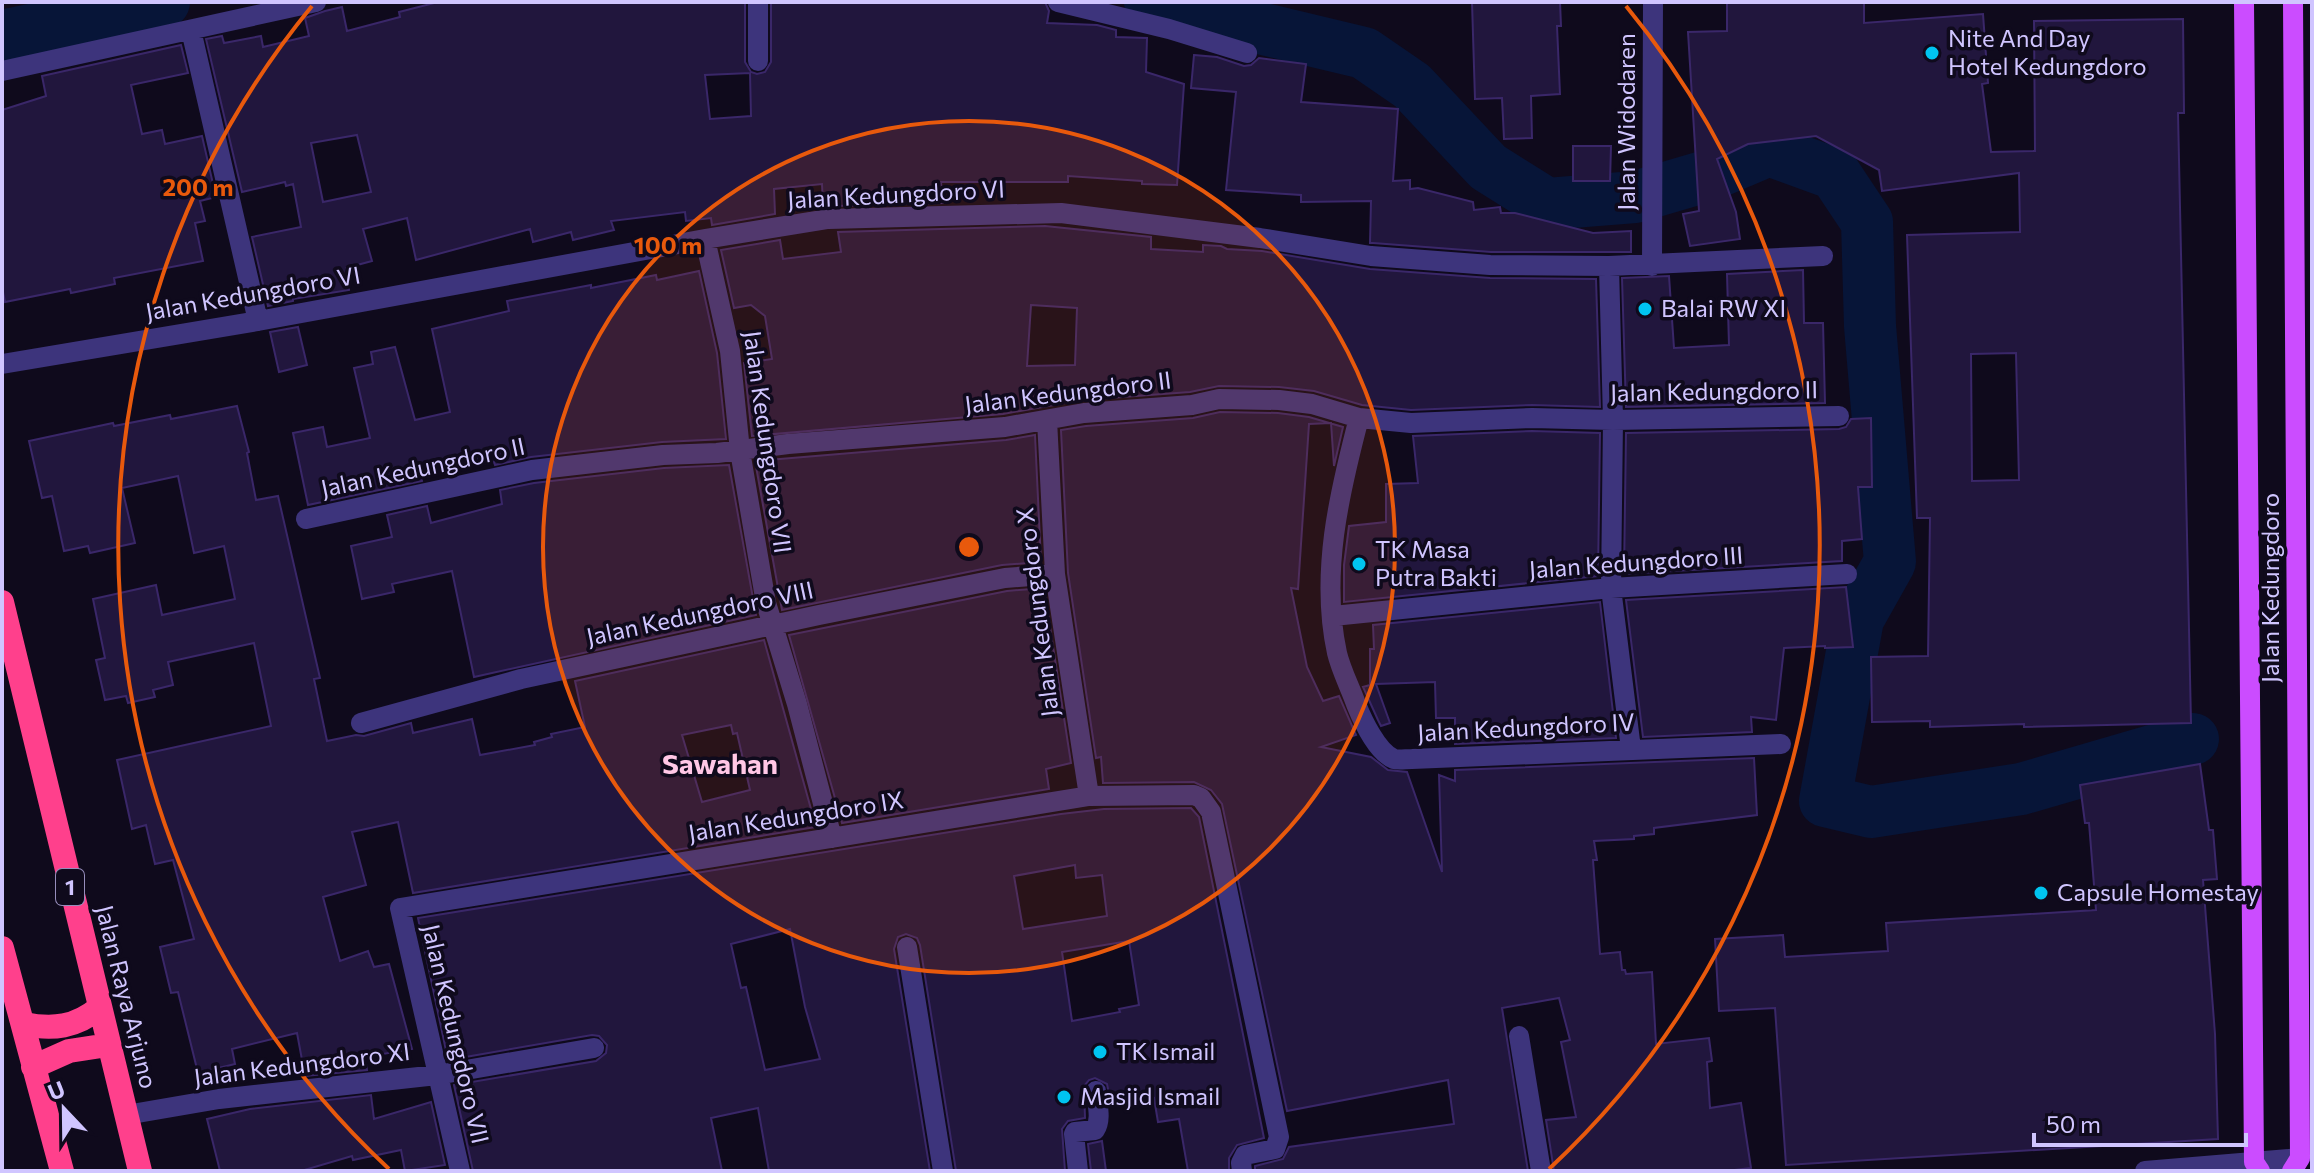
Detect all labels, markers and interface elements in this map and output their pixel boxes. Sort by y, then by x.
place label: Nite And Day Hotel Kedungdoro [1948,23,2147,80]
street label: Jalan Widodaren [1611,33,1640,211]
marker: Nite And Day Hotel Kedungdoro [1923,44,1941,62]
text: 200 m [163,172,233,201]
street label: Jalan Kedungdoro VI [786,173,1005,214]
text: 100 m [634,230,702,259]
street label: Jalan Kedungdoro VI [143,259,363,326]
place label: Balai RW XI [1661,293,1786,322]
marker: Balai RW XI [1636,300,1654,318]
street label: Jalan Kedungdoro VII [739,329,798,555]
street label: Jalan Kedungdoro II [963,364,1173,419]
street label: Jalan Kedungdoro II [1610,374,1818,407]
street label: Jalan Kedungdoro II [318,431,527,502]
street label: Jalan Kedungdoro [2255,493,2284,683]
street label: Jalan Kedungdoro X [1009,506,1064,719]
centre of rings [955,533,983,561]
place label: TK Masa Putra Bakti [1375,534,1497,591]
street label: Jalan Kedungdoro III [1528,540,1744,583]
marker: TK Masa Putra Bakti [1350,555,1368,573]
street label: Jalan Kedungdoro VIII [584,574,816,651]
street label: Jalan Kedungdoro IV [1416,706,1635,747]
district label: Sawahan [662,746,778,780]
street label: Jalan Kedungdoro IX [686,784,905,847]
road number: 1 [56,869,84,905]
place label: Capsule Homestay [2057,877,2259,906]
marker: Capsule Homestay [2032,884,2050,902]
street label: Jalan Raya Arjuno [91,902,164,1091]
street label: Jalan Kedungdoro VII [417,921,496,1146]
street label: Jalan Kedungdoro XI [192,1036,412,1091]
place label: TK Ismail [1116,1036,1215,1065]
marker: TK Ismail [1091,1043,1109,1061]
north arrow [24,1069,104,1149]
text: U [44,1074,69,1106]
place label: Masjid Ismail [1080,1081,1220,1110]
marker: Masjid Ismail [1055,1088,1073,1106]
scale bar [2034,1097,2246,1147]
text: 50 m [2046,1109,2101,1138]

